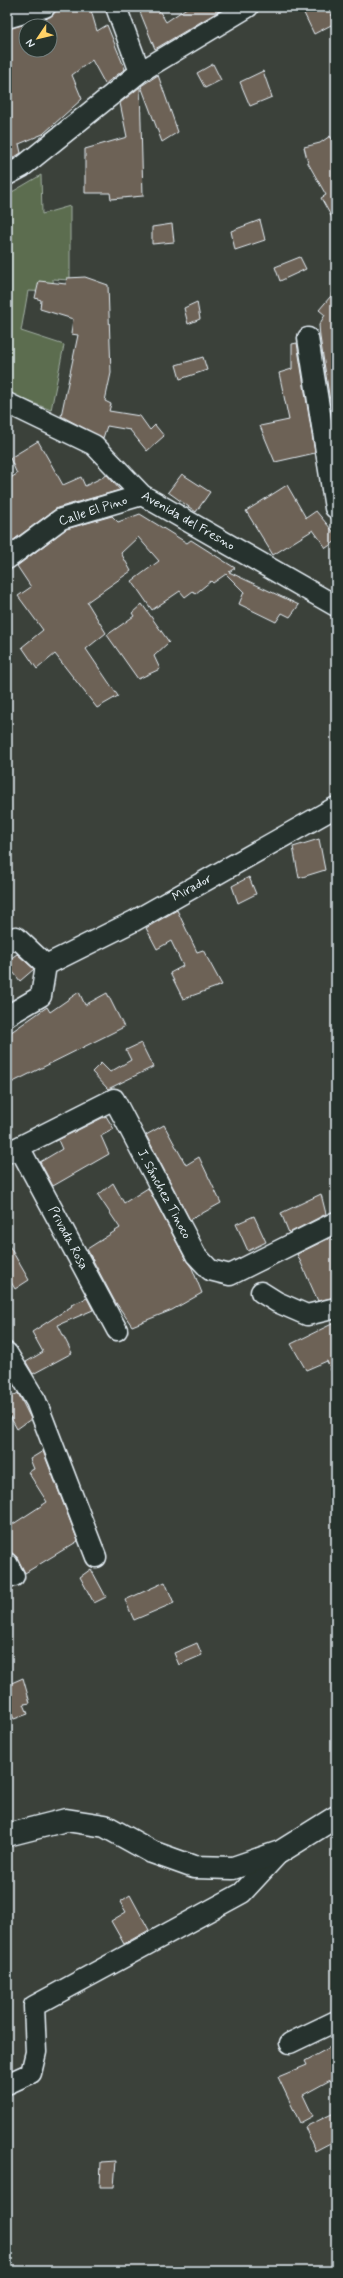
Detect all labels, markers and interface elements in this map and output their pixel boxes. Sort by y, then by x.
north arrow [18,18,58,58]
text: N [23,36,38,50]
street label: Avenida del Fresno [138,487,238,555]
street label: Calle El Pino [57,492,129,530]
street label: Mirador [169,870,215,906]
street label: J. Sánchez Tinoco [133,1146,195,1242]
street label: Privada Rosa [44,1203,92,1273]

